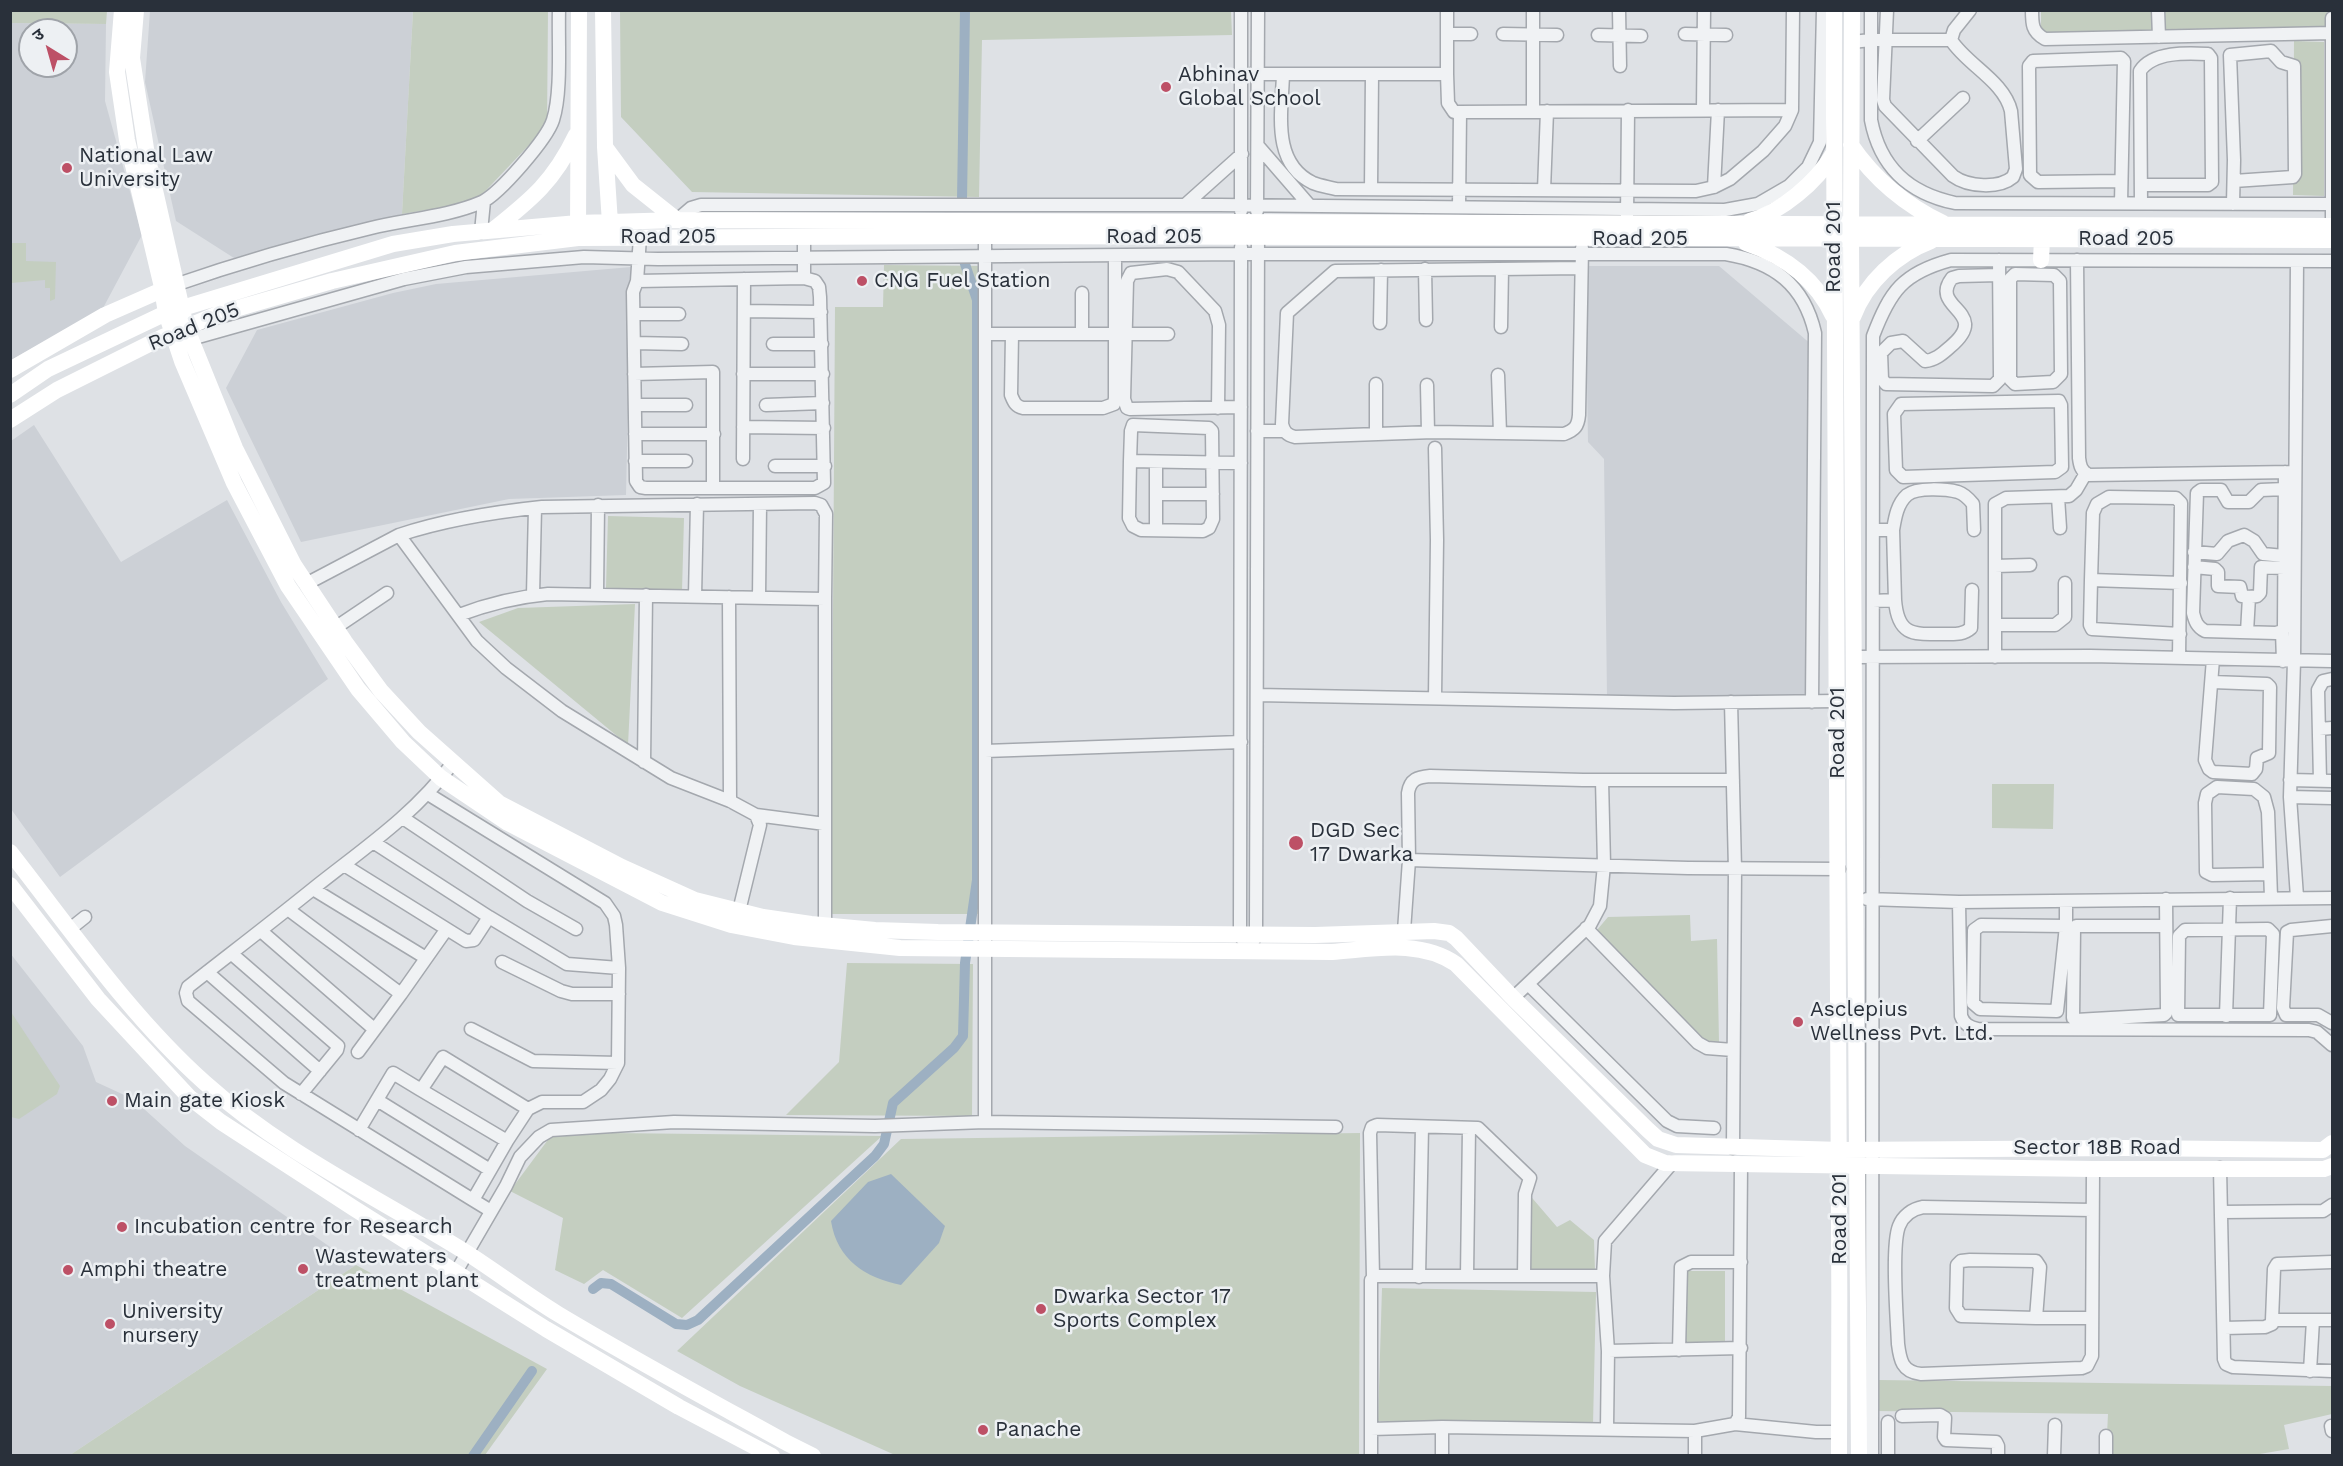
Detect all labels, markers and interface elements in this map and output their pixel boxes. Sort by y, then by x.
north arrow [18,18,78,78]
text: उ [29,24,48,45]
place label: Abhinav Global School [1178,62,1321,112]
marker: Abhinav Global School [1159,80,1173,94]
place label: National Law University [79,143,213,193]
marker: National Law University [60,161,74,175]
street label: Road 201 [1821,201,1847,293]
street label: Road 205 [620,224,716,250]
street label: Road 205 [1106,224,1202,250]
street label: Road 205 [1592,226,1688,252]
street label: Road 205 [2078,226,2174,252]
place label: CNG Fuel Station [874,268,1050,294]
marker: CNG Fuel Station [855,274,869,288]
street label: Road 205 [145,297,243,357]
street label: Road 201 [1825,687,1851,779]
place label: DGD Sec 17 Dwarka [1310,818,1413,868]
marker: DGD Sec 17 Dwarka [1287,834,1305,852]
place label: Asclepius Wellness Pvt. Ltd. [1810,997,1993,1047]
marker: Asclepius Wellness Pvt. Ltd. [1791,1015,1805,1029]
place label: Main gate Kiosk [124,1088,285,1114]
marker: Main gate Kiosk [105,1094,119,1108]
street label: Sector 18B Road [2013,1135,2181,1161]
street label: Road 201 [1827,1173,1853,1265]
place label: Incubation centre for Research [134,1214,453,1240]
marker: Incubation centre for Research [115,1220,129,1234]
place label: Wastewaters treatment plant [315,1244,478,1294]
place label: Amphi theatre [80,1257,227,1283]
marker: Wastewaters treatment plant [296,1262,310,1276]
marker: Amphi theatre [61,1263,75,1277]
place label: Dwarka Sector 17 Sports Complex [1053,1284,1231,1334]
place label: University nursery [122,1299,223,1349]
marker: Dwarka Sector 17 Sports Complex [1034,1302,1048,1316]
marker: University nursery [103,1317,117,1331]
place label: Panache [995,1417,1081,1443]
marker: Panache [976,1423,990,1437]

